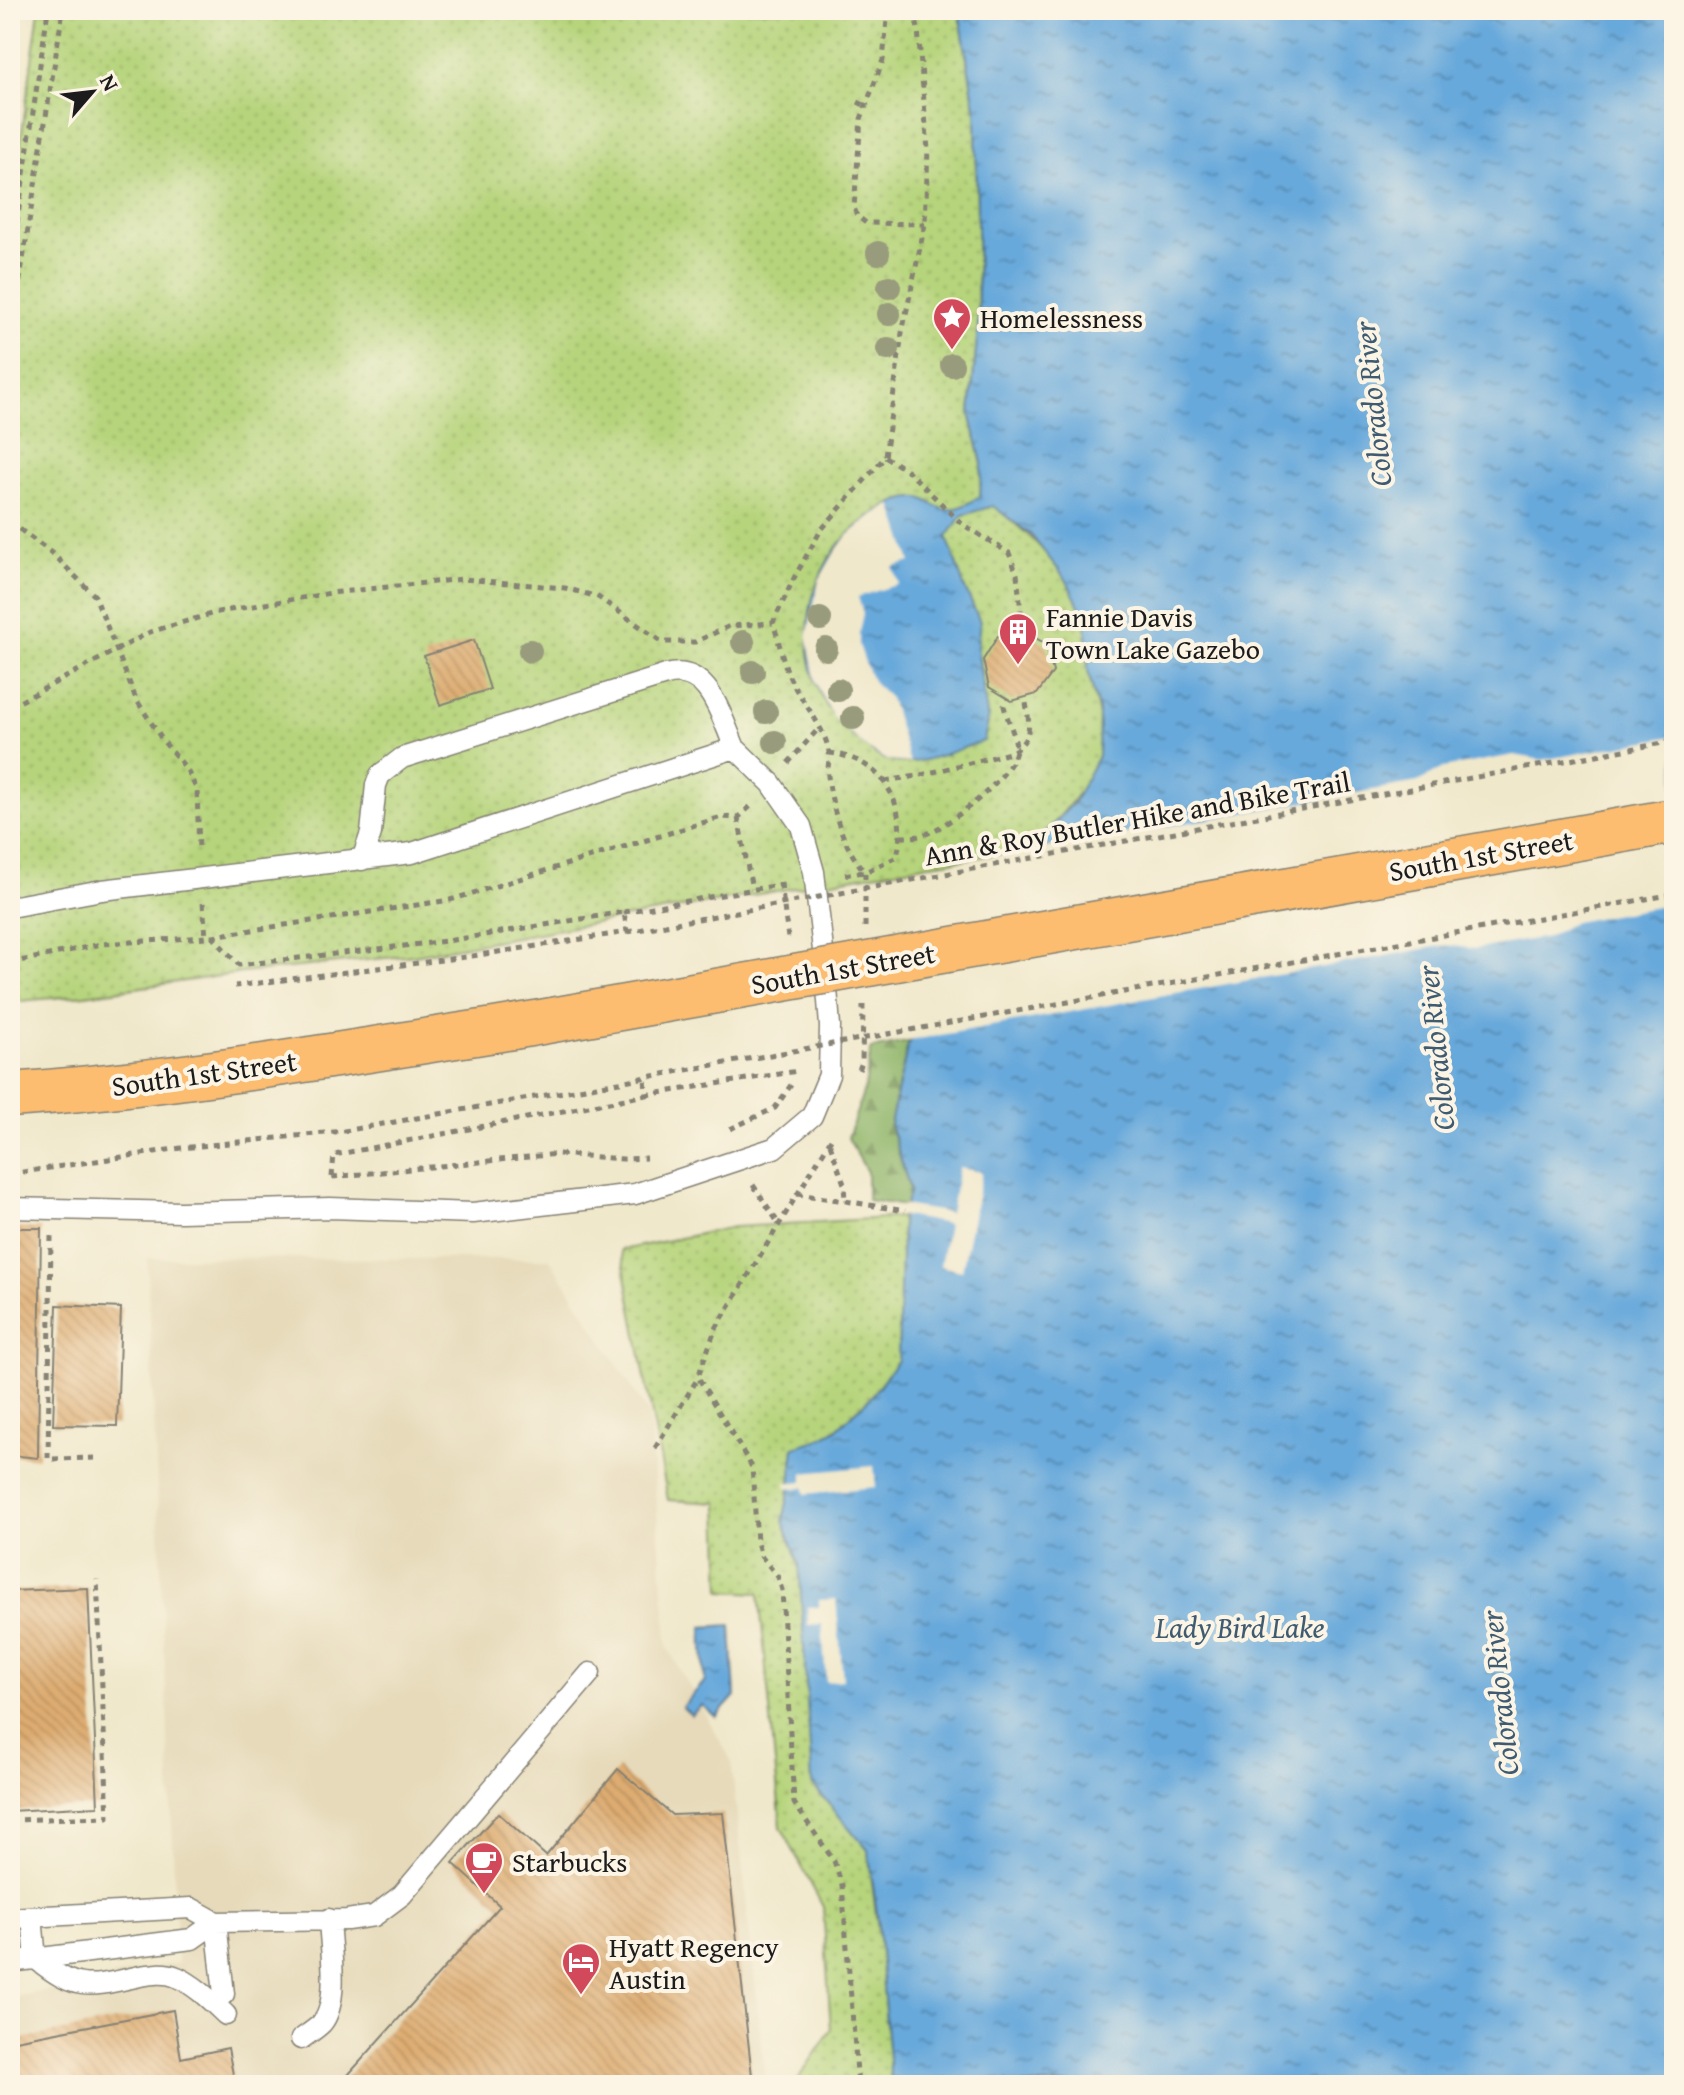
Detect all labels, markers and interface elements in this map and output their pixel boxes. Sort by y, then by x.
north arrow [52,52,132,132]
text: N [92,69,127,97]
place icon: Homelessness [931,296,973,351]
place label: Homelessness [980,297,1143,338]
water label: Colorado River [1341,318,1403,489]
place label: Fannie Davis Town Lake Gazebo [1046,596,1260,669]
building icon: Fannie Davis Town Lake Gazebo [997,611,1039,666]
street label: Ann & Roy Butler Hike and Bike Trail [921,760,1353,876]
street label: South 1st Street [1386,819,1576,891]
street label: South 1st Street [748,932,938,1004]
water label: Colorado River [1404,962,1466,1133]
street label: South 1st Street [109,1040,299,1106]
water label: Lady Bird Lake [1154,1605,1325,1649]
water label: Colorado River [1468,1607,1530,1778]
cafe icon: Starbucks [463,1840,505,1895]
place label: Starbucks [512,1841,627,1882]
place label: Hyatt Regency Austin [609,1926,779,1999]
hotel icon: Hyatt Regency Austin [560,1941,602,1996]

